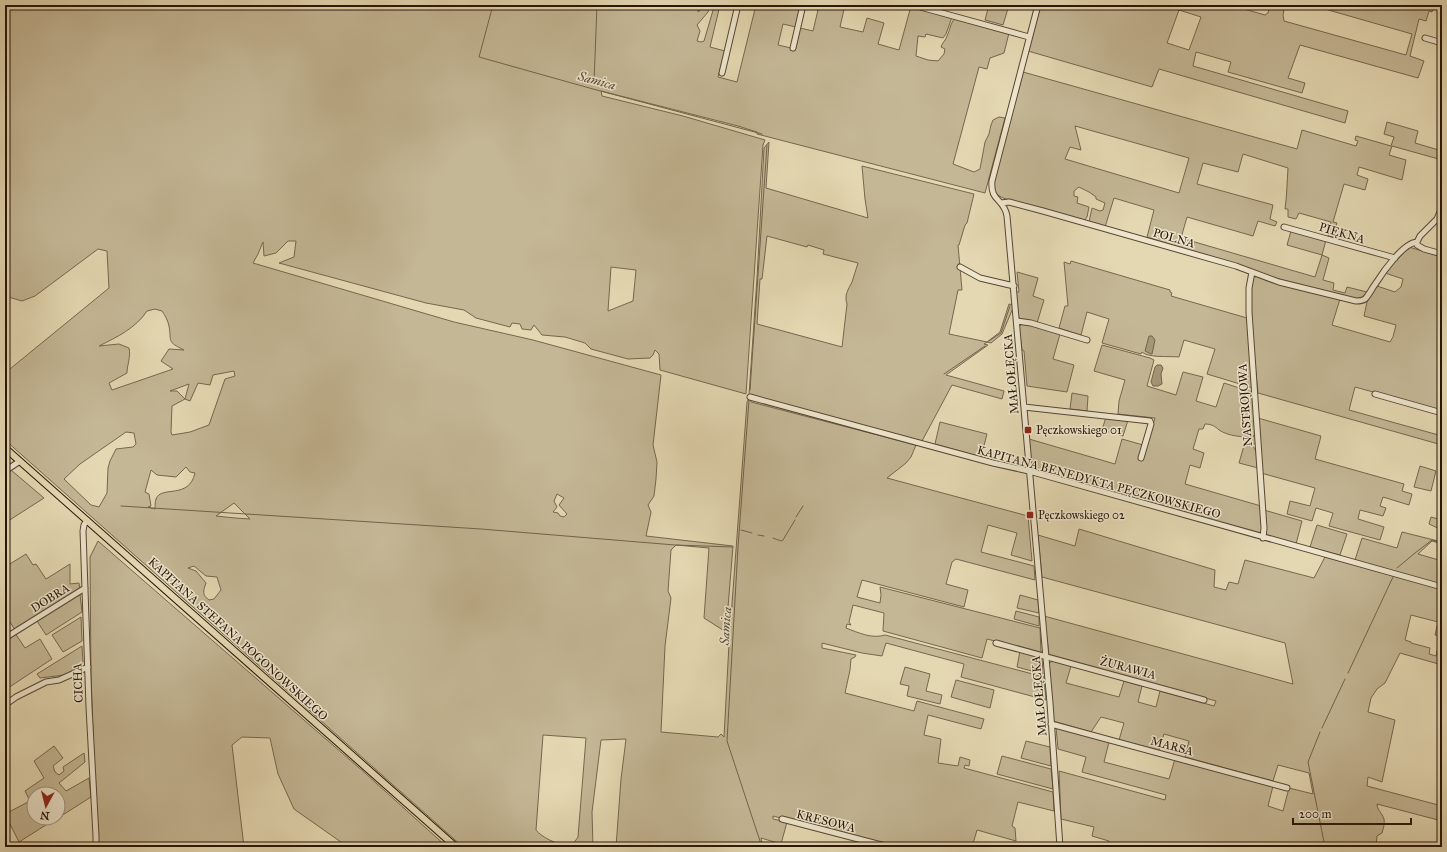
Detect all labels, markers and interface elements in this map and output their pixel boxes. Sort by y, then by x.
water label: Samica [575,68,617,94]
street label: PIĘKNA [1317,220,1367,246]
street label: POLNA [1151,225,1197,251]
street label: MAŁOŁĘCKA [1001,333,1021,415]
street label: NASTROJOWA [1235,363,1256,447]
place label: Pęczkowskiego 01 [1036,423,1122,438]
marker: Pęczkowskiego 01 [1023,425,1033,435]
street label: KAPITANA BENEDYKTA PĘCZKOWSKIEGO [976,443,1222,521]
place label: Pęczkowskiego 02 [1038,508,1125,523]
marker: Pęczkowskiego 02 [1025,510,1035,520]
street label: KAPITANA STEFANA POGONOWSKIEGO [145,555,331,723]
street label: DOBRA [28,581,72,615]
water label: Samica [717,606,735,647]
street label: ŻURAWIA [1098,653,1158,682]
street label: MAŁOŁĘCKA [1029,655,1049,737]
street label: CICHA [70,663,86,703]
street label: MARSA [1149,734,1195,758]
north arrow [26,786,66,826]
scale bar [1293,800,1411,826]
street label: KRESOWA [795,807,857,835]
text: 200 m [1299,807,1332,821]
text: N [39,808,50,822]

